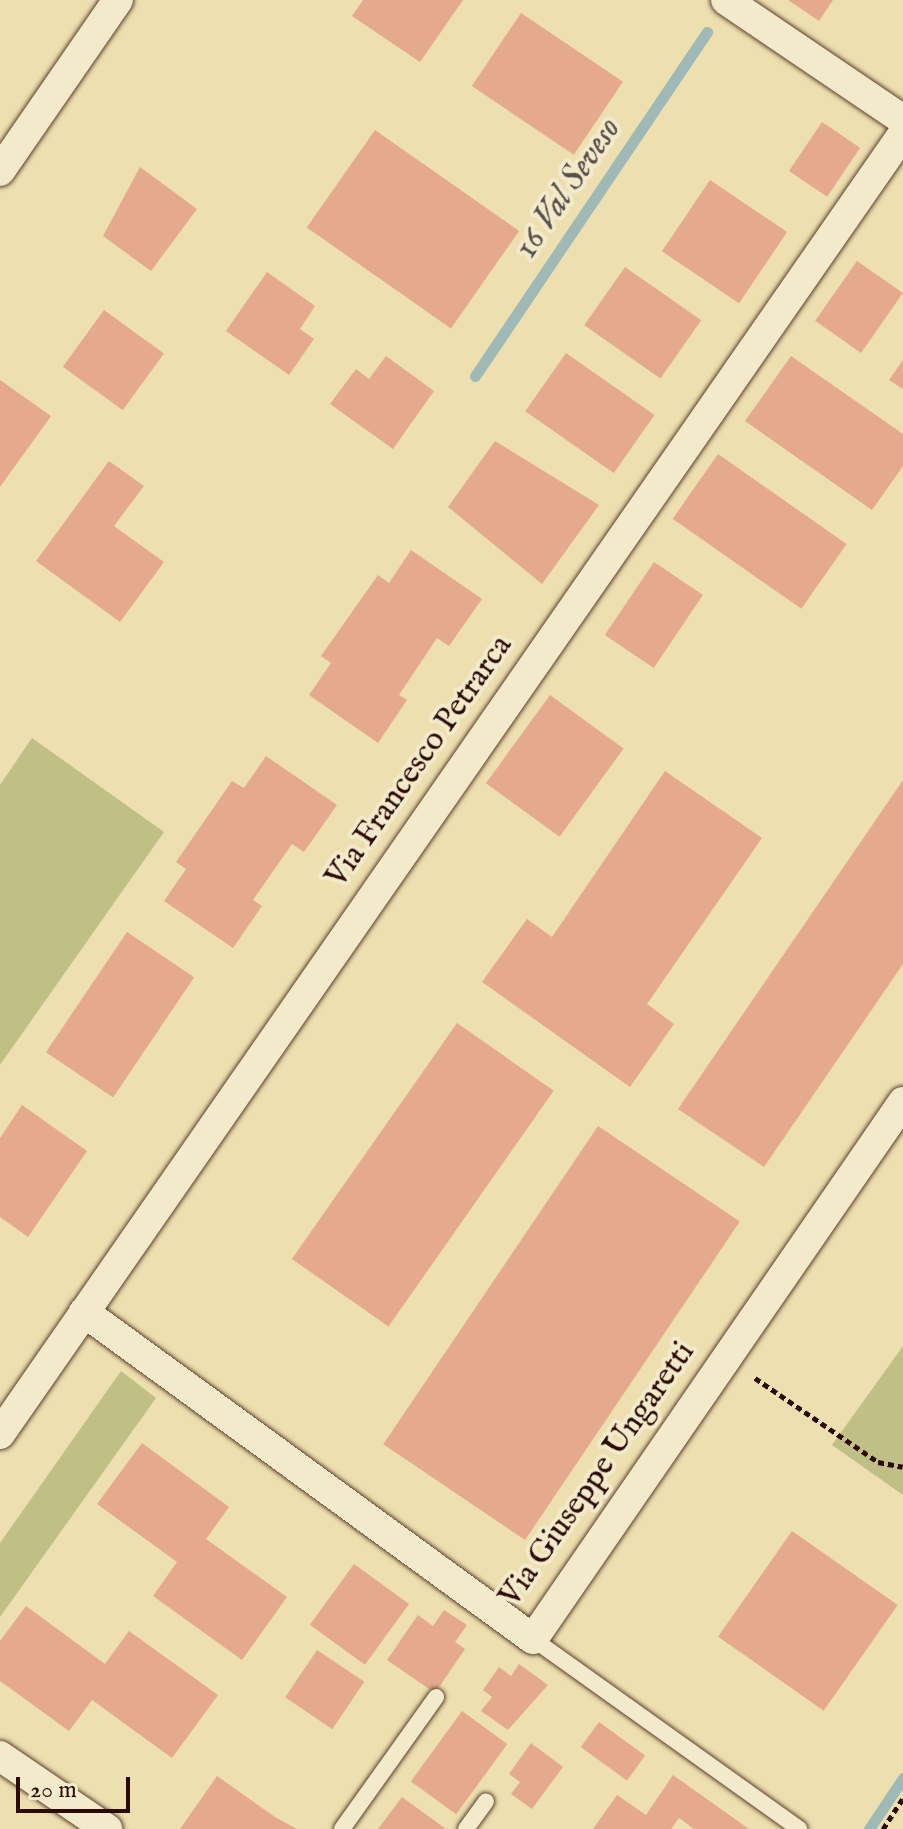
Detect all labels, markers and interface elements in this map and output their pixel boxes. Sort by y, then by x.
water label: 16 Val Seveso [506,110,630,266]
street label: Via Francesco Petrarca [318,628,522,896]
street label: Via Giuseppe Ungaretti [492,1335,704,1615]
scale bar [20,1761,134,1811]
text: 20 m [30,1775,77,1806]

